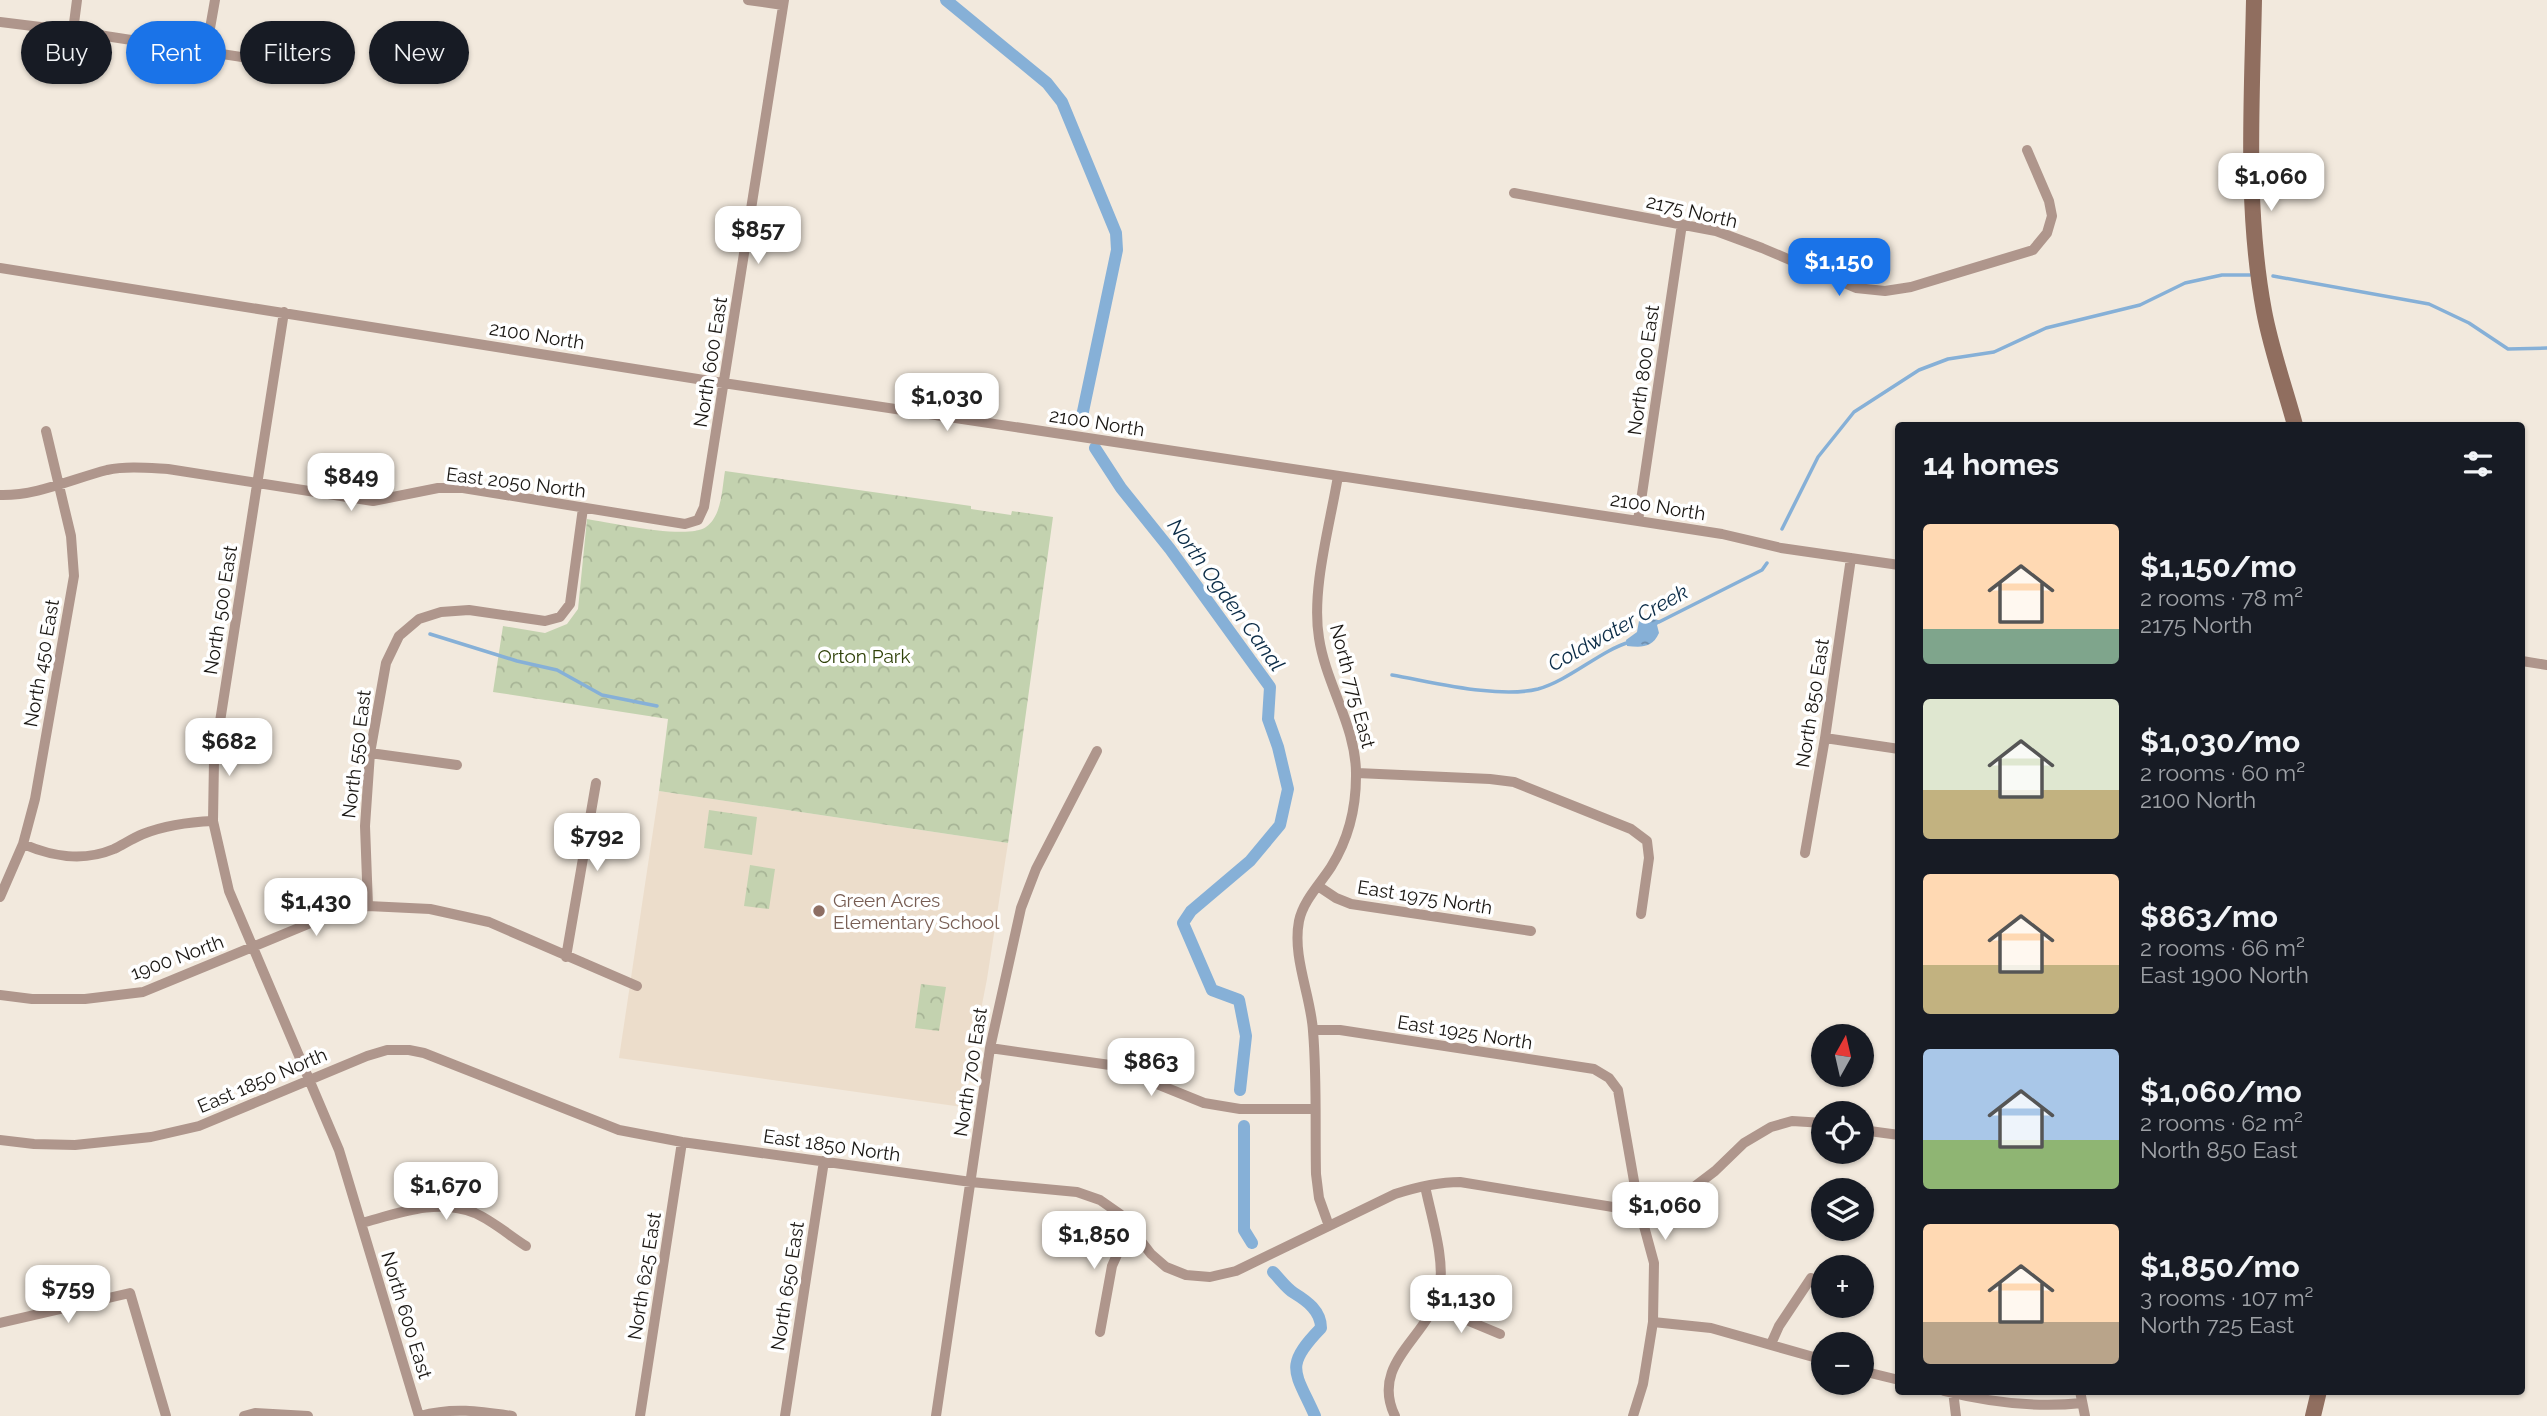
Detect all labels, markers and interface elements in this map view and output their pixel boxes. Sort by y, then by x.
chip: Buy [21,21,112,84]
chip: Rent [126,21,226,84]
chip: Filters [240,21,355,84]
chip: New [369,21,469,84]
pin: $1,060 [2214,154,2328,213]
text: $1,060 [2234,162,2308,189]
street label: 2175 North [1644,190,1740,232]
pin: $857 [717,206,799,266]
text: $857 [731,215,785,242]
pin: $1,150 [1782,238,1896,298]
text: $1,150 [1804,247,1874,274]
street label: North 600 East [689,295,731,429]
street label: North 800 East [1623,303,1663,437]
street label: 2100 North [488,317,586,353]
pin: $1,030 [890,374,1004,433]
text: $1,030 [911,382,983,409]
street label: 2100 North [1048,404,1146,440]
icon: filters [2459,445,2497,483]
text: 14 homes [1923,447,2059,482]
pin: $849 [310,454,392,513]
text: $849 [323,462,379,489]
street label: East 2050 North [445,463,587,501]
street label: 2100 North [1609,488,1707,524]
water label: North Ogden Canal [1163,513,1290,676]
street label: North 500 East [199,543,241,676]
text: $1,150/mo [2140,549,2296,584]
icon: home [1979,552,2063,636]
water label: Coldwater Creek [1543,579,1692,676]
text: 2 rooms · 78 m² [2140,584,2303,611]
street label: North 450 East [19,597,63,729]
text: 2175 North [2140,611,2253,638]
street label: North 775 East [1326,622,1380,751]
street label: North 850 East [1791,636,1833,769]
park label: Orton Park [817,645,911,667]
street label: North 550 East [337,688,375,820]
pin: $682 [188,718,270,778]
text: $1,030/mo [2140,724,2300,759]
text: $682 [201,727,257,754]
icon: home [1979,727,2063,811]
text: 2 rooms · 60 m² [2140,759,2305,786]
text: 2100 North [2140,786,2256,813]
pin: $792 [556,814,638,873]
text: $792 [570,822,624,849]
street label: East 1975 North [1356,875,1494,919]
pin: $1,430 [259,878,373,938]
text: $1,430 [280,887,352,914]
place label: Green Acres Elementary School [833,889,1000,933]
text: $863/mo [2140,899,2278,934]
icon: home [1979,902,2063,986]
marker: Green Acres Elementary School [811,903,827,919]
street label: 1900 North [128,930,226,984]
text: 2 rooms · 66 m² [2140,934,2305,961]
text: East 1900 North [2140,961,2309,988]
street label: North 700 East [949,1005,991,1138]
street label: East 1925 North [1396,1010,1534,1054]
north arrow [1811,1024,1874,1087]
map controls [1811,1024,1874,1395]
pin: $863 [1110,1038,1192,1098]
street label: East 1850 North [194,1043,330,1117]
text: $863 [1123,1047,1179,1074]
text: $1,060/mo [2140,1074,2302,1109]
icon: home [1979,1077,2063,1161]
button: locate [1811,1101,1874,1164]
text: 2 rooms · 62 m² [2140,1109,2303,1136]
street label: East 1850 North [762,1124,902,1166]
text: North 850 East [2140,1136,2298,1163]
pin: $1,670 [389,1162,503,1222]
text: $1,670 [410,1171,482,1198]
button: layers [1811,1178,1874,1241]
pin: $1,060 [1608,1182,1722,1242]
text: $1,060 [1628,1191,1702,1218]
street label: North 625 East [623,1210,665,1341]
pin: $1,850 [1037,1212,1151,1271]
street label: North 650 East [766,1219,808,1352]
text: $1,850 [1058,1220,1130,1247]
street label: North 600 East [377,1249,437,1382]
text: $1,850/mo [2140,1249,2300,1284]
icon: home [1979,1252,2063,1336]
button: + [1811,1255,1874,1318]
pin: $759 [27,1266,109,1325]
text: $759 [41,1274,95,1301]
pin: $1,130 [1404,1276,1518,1335]
text: $1,130 [1426,1284,1496,1311]
text: 3 rooms · 107 m² [2140,1284,2314,1311]
text: North 725 East [2140,1311,2294,1338]
button: − [1811,1332,1874,1395]

